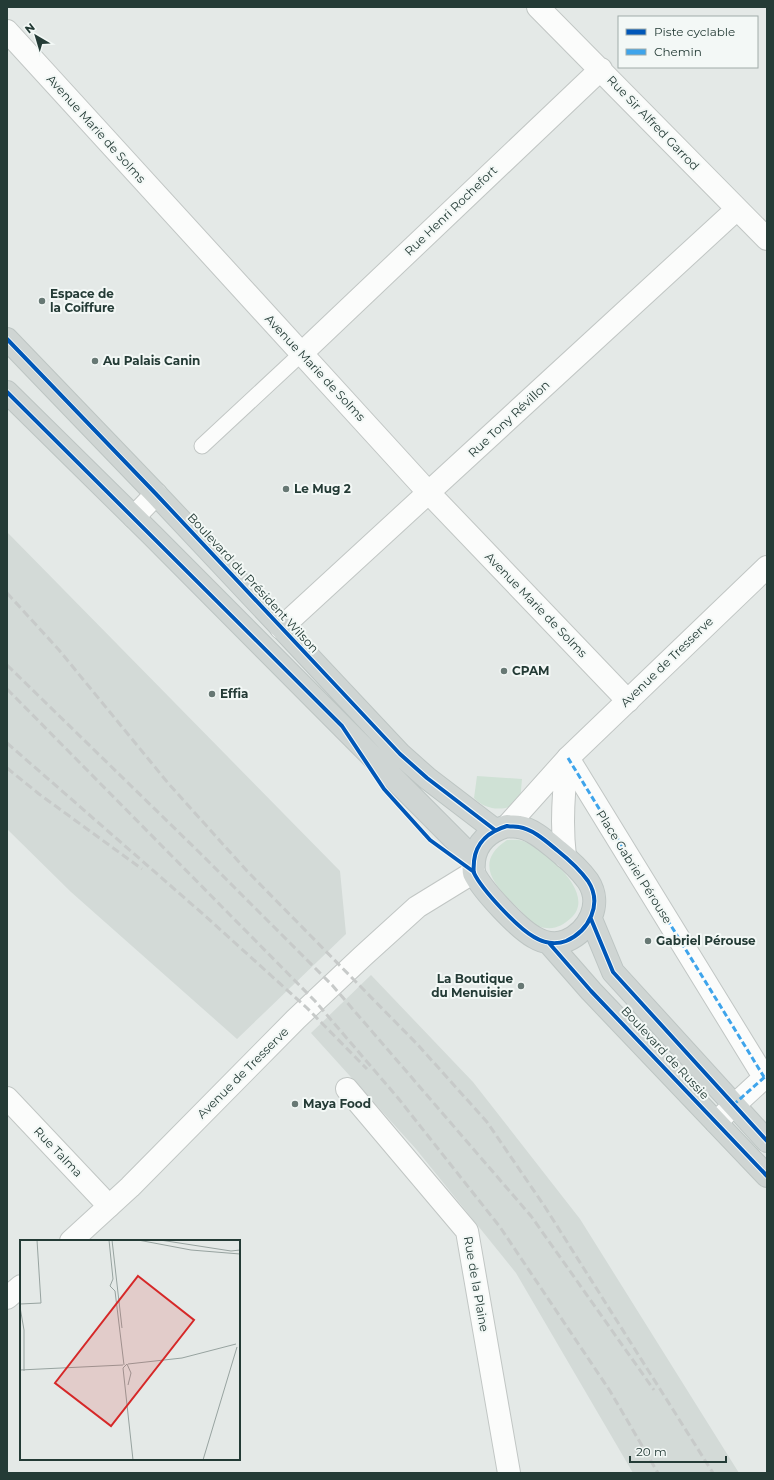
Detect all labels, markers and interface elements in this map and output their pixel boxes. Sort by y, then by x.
north arrow [16,16,56,56]
legend [618,16,758,68]
text: N [22,20,38,36]
text: Piste cyclable [654,24,735,39]
text: Chemin [654,44,702,59]
street label: Avenue Marie de Solms [44,71,149,186]
street label: Rue Sir Alfred Garrod [604,72,703,173]
street label: Rue Henri Rochefort [401,162,500,259]
place label: Espace de la Coiffure [50,286,115,315]
marker: Espace de la Coiffure [37,296,47,306]
street label: Avenue Marie de Solms [262,311,369,424]
place label: Au Palais Canin [102,353,200,368]
marker: Au Palais Canin [90,356,100,366]
street label: Rue Tony Révillon [465,377,553,460]
place label: Le Mug 2 [294,481,351,496]
marker: Le Mug 2 [281,484,291,494]
street label: Boulevard du Président Wilson [185,510,322,656]
street label: Avenue Marie de Solms [482,549,591,661]
street label: Avenue de Tresserve [617,613,716,710]
place label: CPAM [512,663,550,678]
marker: CPAM [499,666,509,676]
place label: Effia [220,686,248,701]
marker: Effia [207,689,217,699]
street label: Place Gabriel Pérouse [593,807,676,926]
place label: Gabriel Pérouse [656,933,756,948]
marker: Gabriel Pérouse [643,936,653,946]
place label: La Boutique du Menuisier [431,971,513,1000]
marker: La Boutique du Menuisier [516,981,526,991]
street label: Boulevard de Russie [618,1003,712,1102]
street label: Avenue de Tresserve [194,1024,291,1121]
place label: Maya Food [303,1096,371,1111]
marker: Maya Food [290,1099,300,1109]
street label: Rue Talma [31,1123,86,1180]
street label: Rue de la Plaine [461,1235,492,1333]
inset map [20,1240,240,1460]
scale bar [630,1438,726,1464]
text: 20 m [636,1444,667,1459]

